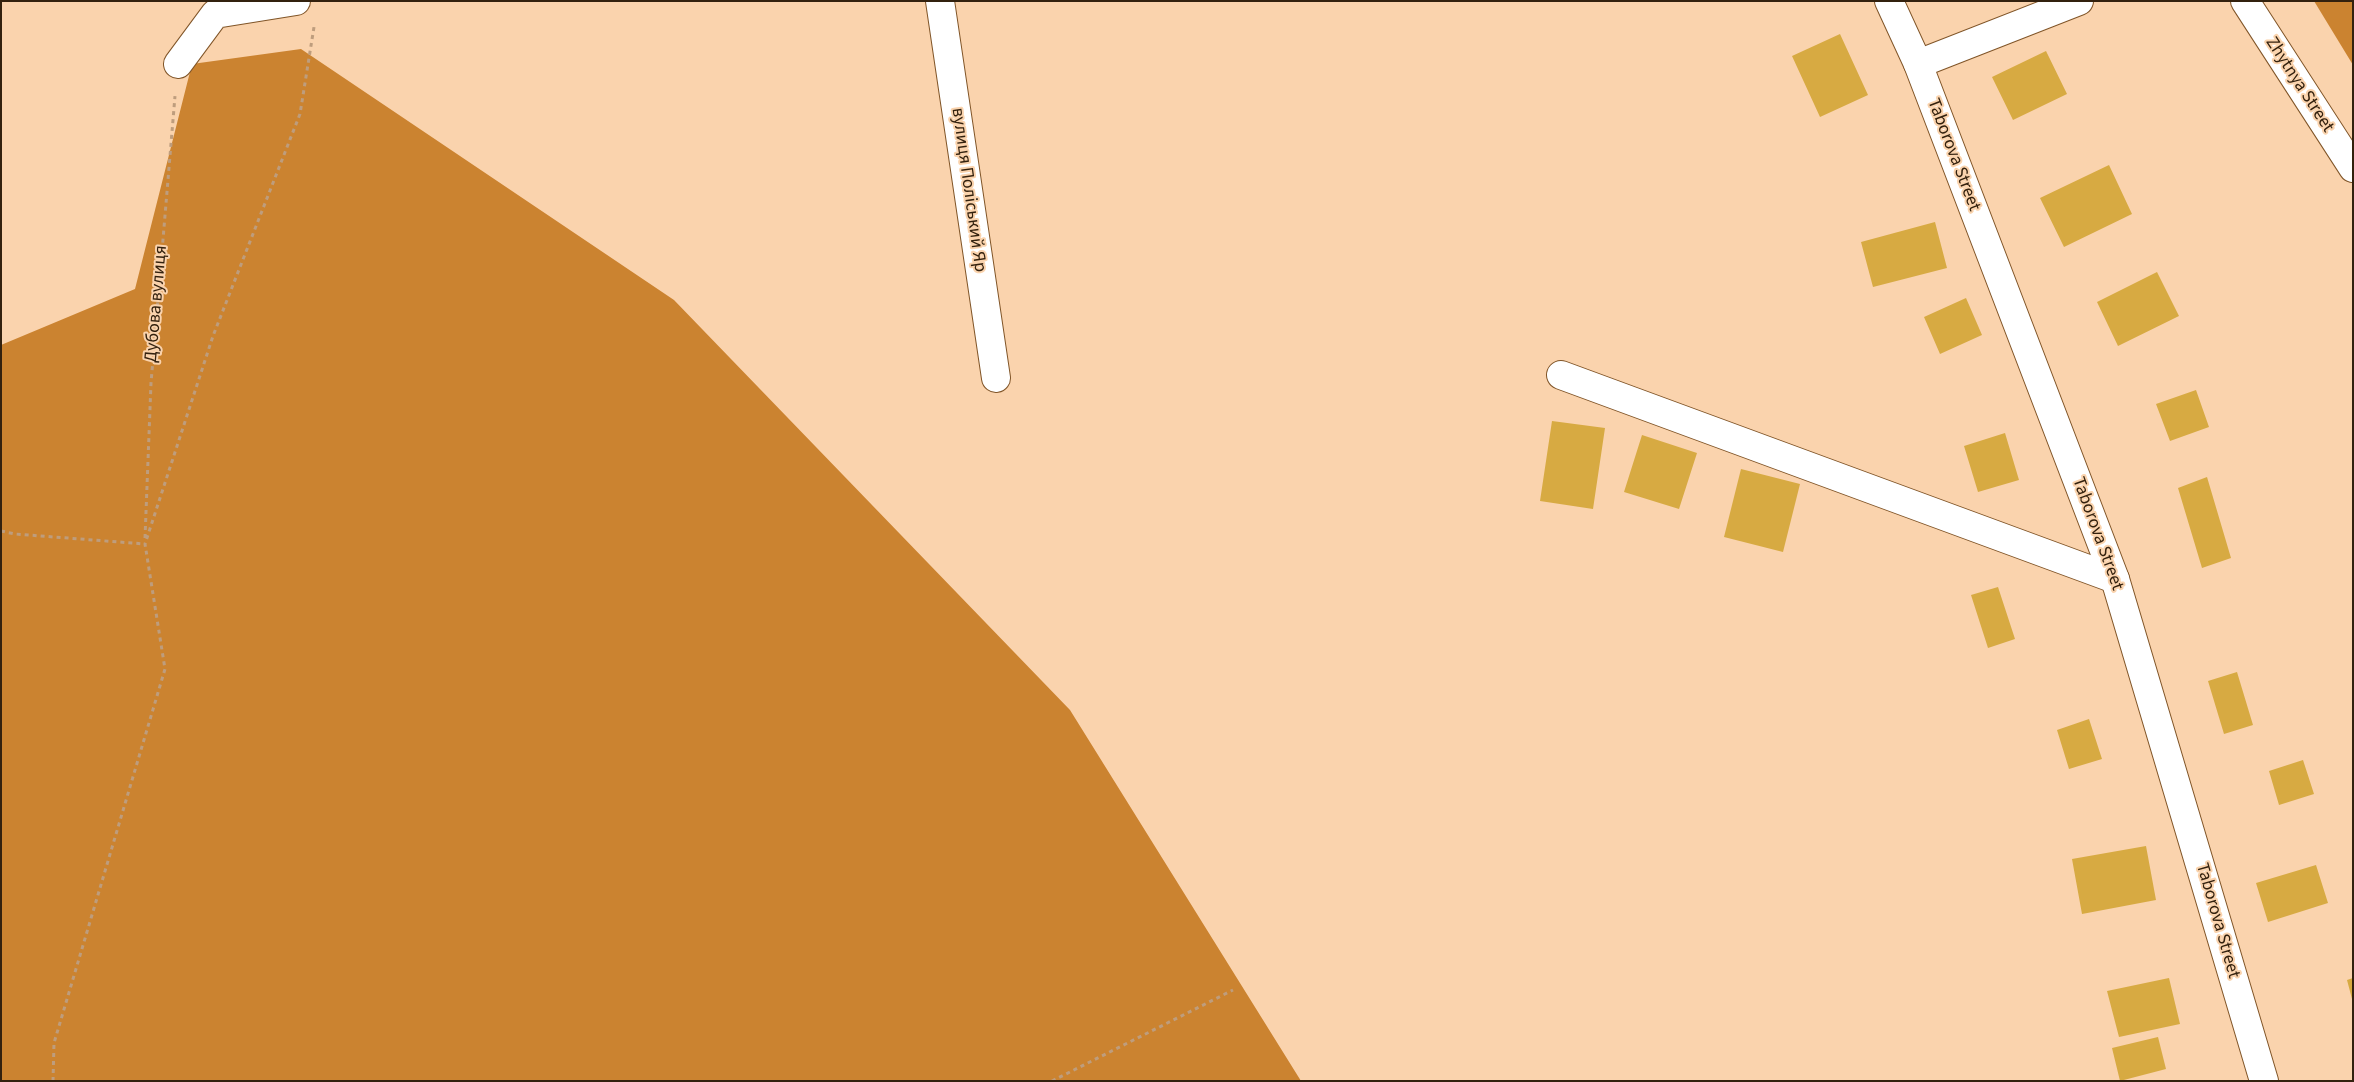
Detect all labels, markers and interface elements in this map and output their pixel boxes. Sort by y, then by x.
street label: Zhytnya Street [2260,33,2338,137]
street label: Taborova Street [1922,96,1984,214]
street label: вулиця Поліський Яр [946,106,990,274]
street label: Дубова вулиця [141,244,173,364]
street label: Taborova Street [2067,475,2127,593]
street label: Taborova Street [2190,861,2244,981]

